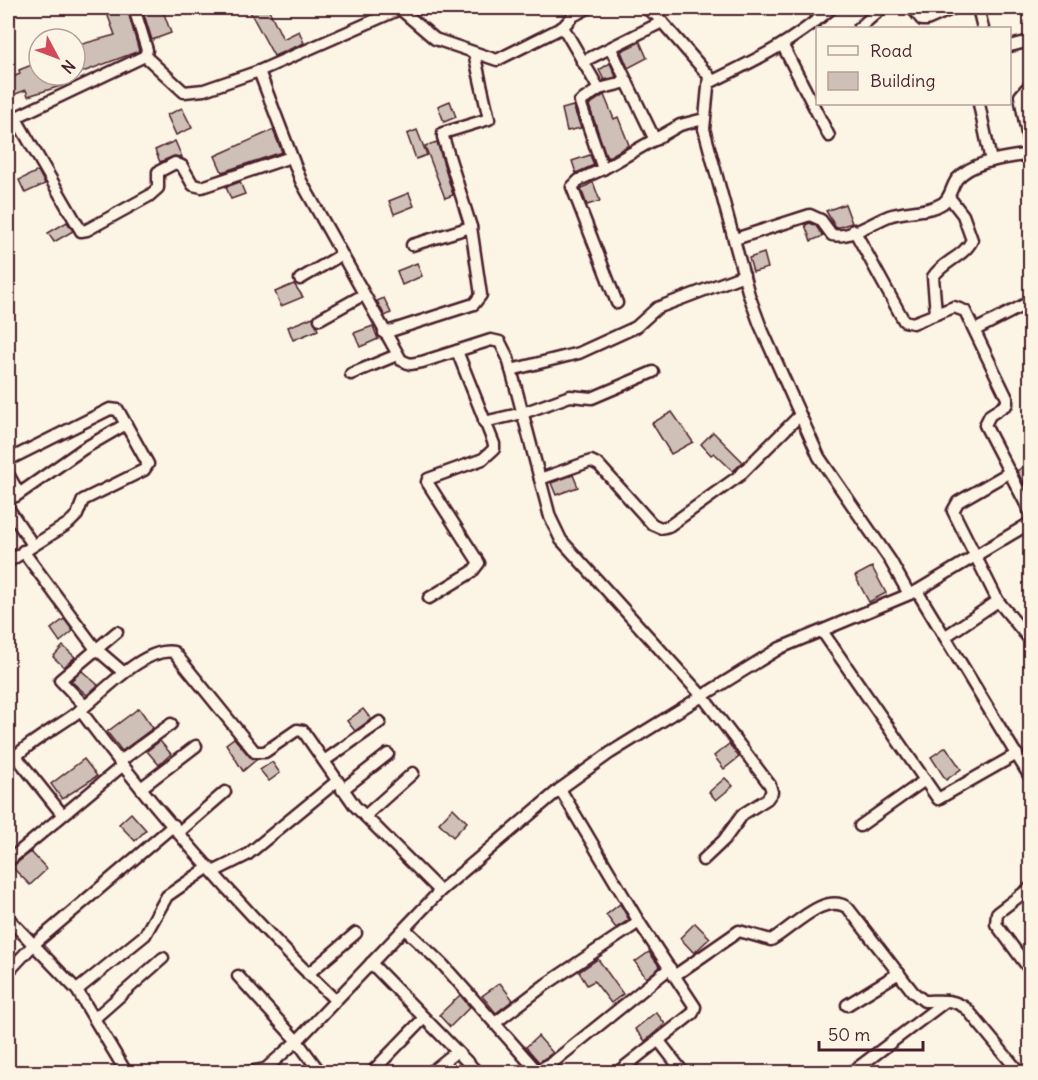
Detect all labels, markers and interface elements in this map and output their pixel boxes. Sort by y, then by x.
north arrow [27,27,87,87]
legend [816,27,1011,105]
text: Road [870,39,913,62]
text: N [57,56,79,78]
text: Building [870,69,935,92]
scale bar [819,1014,922,1052]
text: 50 m [828,1023,870,1046]

